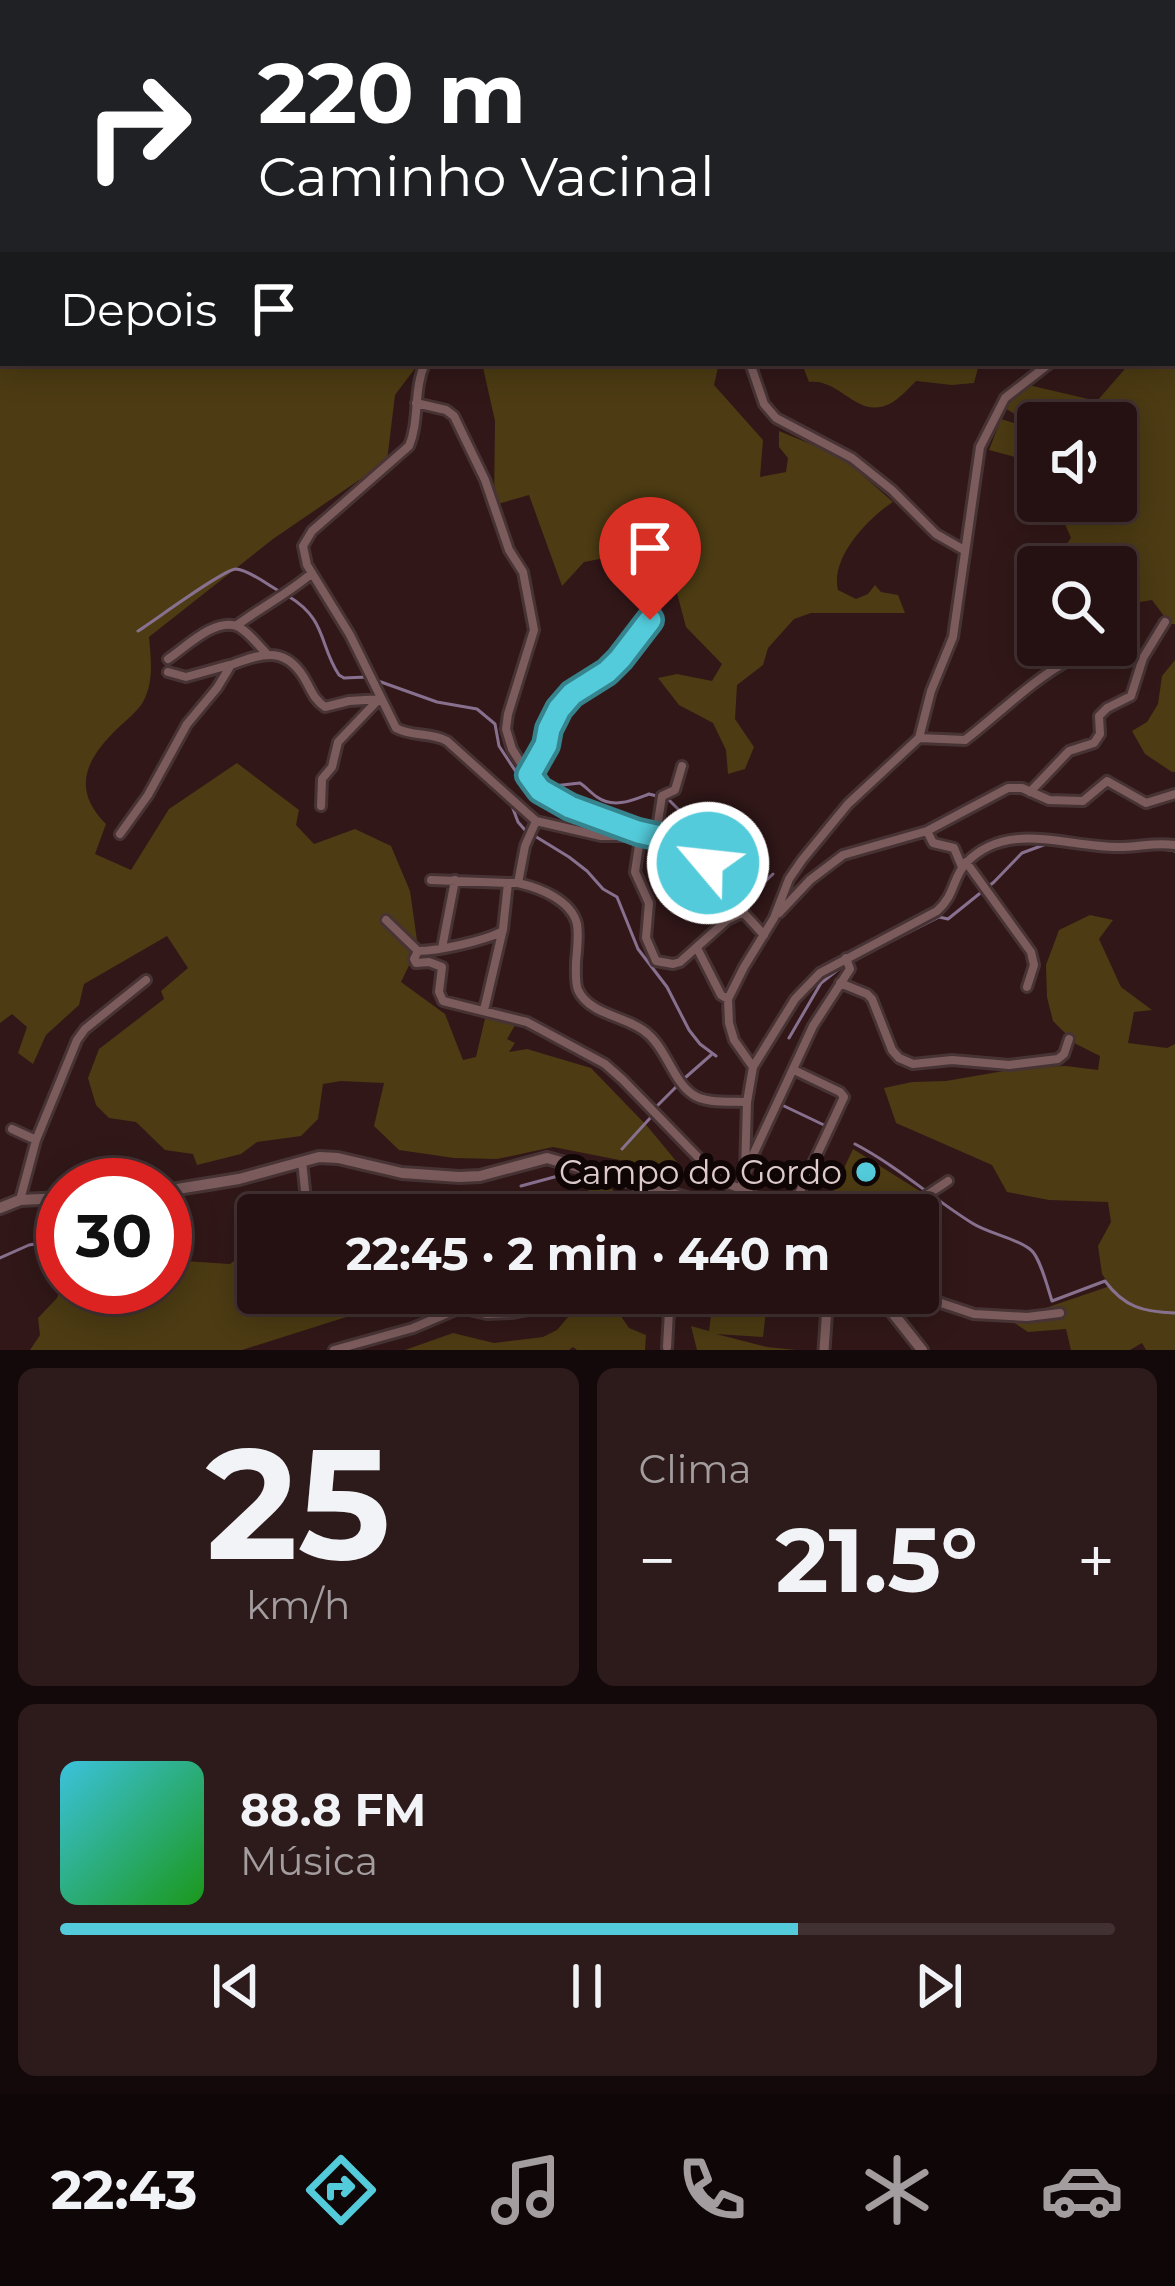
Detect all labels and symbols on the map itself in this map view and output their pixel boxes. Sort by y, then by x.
pin [599,497,701,620]
position arrow [645,800,771,926]
place label: Campo do Gordo [559,1152,842,1192]
speed limit sign: 30 [36,1158,192,1314]
marker: Campo do Gordo [853,1159,879,1185]

